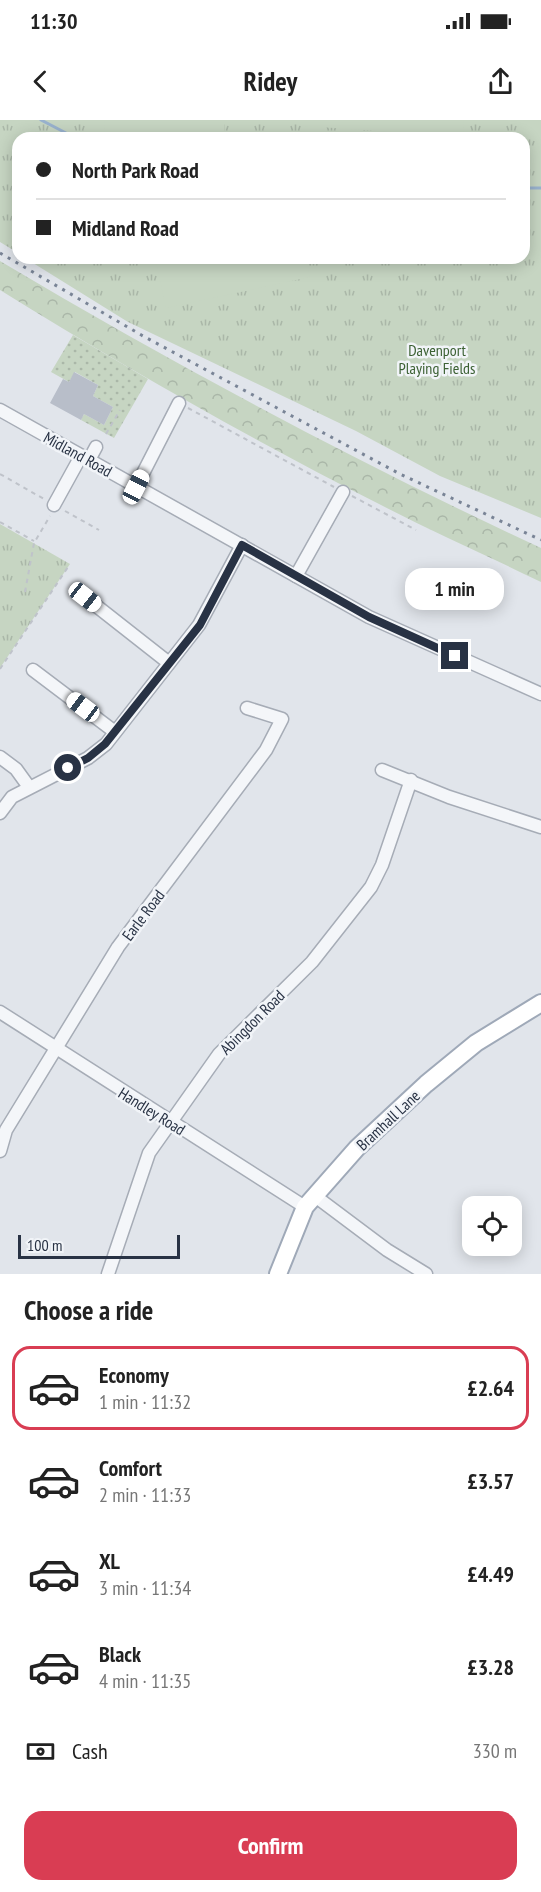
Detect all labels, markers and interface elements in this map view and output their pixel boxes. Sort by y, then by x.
text: 11:30 [30,7,78,35]
text: Ridey [244,64,297,98]
icon: back [24,65,57,98]
icon: share [484,65,517,98]
text: North Park Road [72,156,199,184]
text: Midland Road [72,214,179,242]
park label: Davenport Playing Fields [399,340,475,378]
street label: Midland Road [40,427,116,481]
car [120,467,152,507]
callout: 1 min [406,569,504,611]
text: 1 min [434,576,475,602]
car [65,579,105,615]
route end [441,642,468,669]
car [63,689,103,725]
route start [54,754,81,781]
street label: Earle Road [117,886,169,944]
street label: Abingdon Road [215,985,289,1059]
street label: Handley Road [115,1083,189,1139]
street label: Bramhall Lane [352,1086,424,1154]
map controls [462,1196,522,1256]
button: locate [462,1196,522,1256]
scale bar [18,1232,180,1260]
text: 100 m [27,1235,62,1255]
text: Choose a ride [24,1293,153,1327]
icon: car [27,1361,81,1415]
text: Economy [99,1361,169,1389]
text: £2.64 [467,1374,514,1402]
text: 1 min · 11:32 [99,1389,191,1415]
icon: car [27,1454,81,1508]
text: Comfort [99,1454,162,1482]
text: £3.57 [467,1467,514,1495]
text: 2 min · 11:33 [99,1482,191,1508]
icon: car [27,1547,81,1601]
text: XL [99,1547,120,1575]
text: £4.49 [467,1560,514,1588]
text: 3 min · 11:34 [99,1575,191,1601]
icon: car [27,1640,81,1694]
text: Black [99,1640,141,1668]
text: £3.28 [467,1653,514,1681]
text: 4 min · 11:35 [99,1668,191,1694]
icon: cash [24,1735,57,1768]
text: Cash [72,1737,108,1765]
text: 330 m [473,1738,517,1764]
button: Confirm [24,1811,517,1880]

